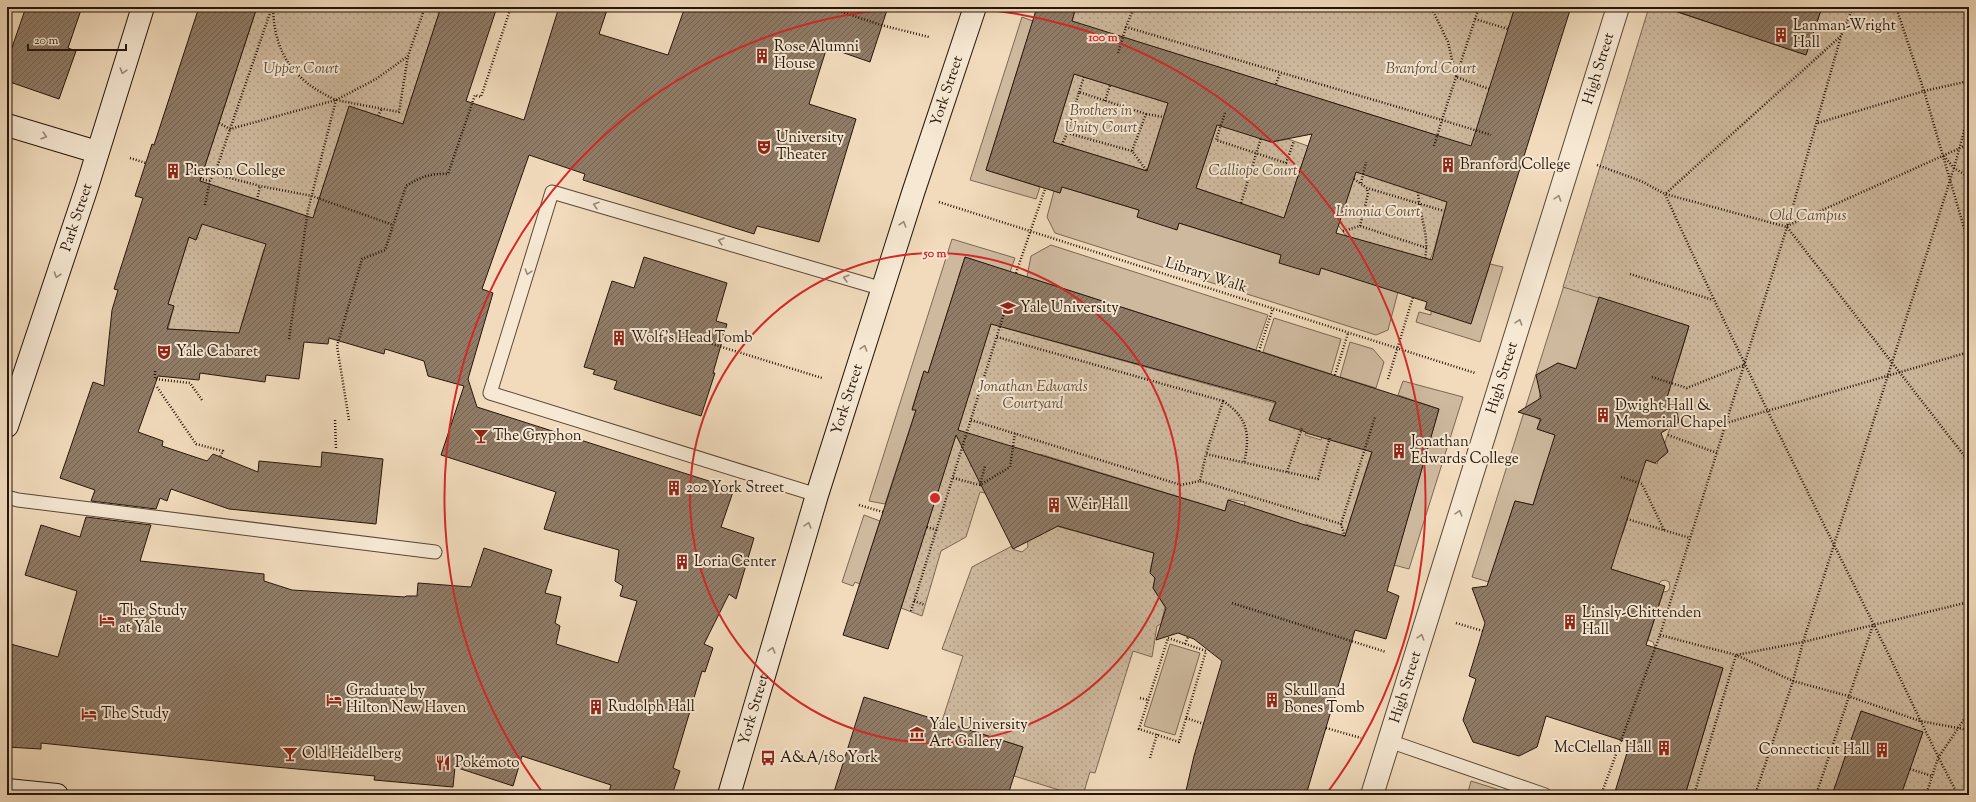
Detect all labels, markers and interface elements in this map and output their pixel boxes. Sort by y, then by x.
place label: Lanman-Wright Hall [1793,16,1896,54]
scale bar [28,26,126,52]
building icon: Lanman-Wright Hall [1772,26,1790,44]
text: 100 m [1087,29,1118,47]
street label: High Street [1578,30,1620,107]
text: 20 m [34,32,59,50]
place label: Rose Alumni House [774,37,859,75]
building icon: Rose Alumni House [753,47,771,65]
street label: York Street [925,53,969,129]
park label: Upper Court [263,59,339,80]
park label: Branford Court [1386,59,1477,80]
one-way arrow [119,67,128,74]
park label: Brothers in Unity Court [1065,101,1138,139]
place label: University Theater [776,128,845,166]
one-way arrow [41,131,48,140]
theatre icon: University Theater [755,138,773,156]
place label: Branford College [1460,155,1570,176]
building icon: Branford College [1439,156,1457,174]
place label: Pierson College [185,161,285,182]
park label: Calliope Court [1208,161,1298,182]
building icon: Pierson College [164,162,182,180]
street label: Park Street [56,181,98,254]
one-way arrow [1553,195,1562,202]
one-way arrow [593,201,600,210]
park label: Linonia Court [1335,202,1421,223]
park label: Old Campus [1769,206,1847,227]
one-way arrow [899,221,907,228]
one-way arrow [718,237,725,246]
text: 50 m [923,245,947,263]
street label: Library Walk [1162,253,1250,299]
one-way arrow [524,269,532,276]
one-way arrow [53,271,62,278]
one-way arrow [843,274,850,283]
place label: Yale University [1020,298,1119,319]
school or university icon: Yale University [999,299,1017,317]
one-way arrow [1514,319,1522,326]
place label: Wolf's Head Tomb [631,328,753,349]
building icon: Wolf's Head Tomb [610,329,628,347]
street label: High Street [1481,339,1523,416]
place label: Yale Cabaret [176,342,258,363]
theatre icon: Yale Cabaret [155,343,173,361]
one-way arrow [859,345,868,352]
street label: York Street [826,361,868,437]
park label: Jonathan Edwards Courtyard [977,377,1088,415]
place label: Dwight Hall & Memorial Chapel [1615,396,1727,434]
building icon: Dwight Hall & Memorial Chapel [1594,406,1612,424]
place label: The Gryphon [493,426,582,447]
bar icon: The Gryphon [472,427,490,445]
place label: Jonathan Edwards College [1410,432,1519,470]
building icon: Jonathan Edwards College [1390,442,1408,460]
place label: 202 York Street [686,478,784,499]
building icon: 202 York Street [665,479,683,497]
centre of rings [928,491,942,505]
place label: Weir Hall [1066,495,1128,516]
building icon: Weir Hall [1045,496,1063,514]
one-way arrow [1454,510,1463,517]
one-way arrow [803,522,812,529]
place label: Loria Center [694,552,777,573]
building icon: Loria Center [673,553,691,571]
place label: The Study at Yale [119,601,187,639]
place label: Linsly-Chittenden Hall [1582,603,1702,641]
hotel icon: The Study at Yale [98,611,116,629]
building icon: Linsly-Chittenden Hall [1561,613,1579,631]
one-way arrow [1416,634,1425,641]
one-way arrow [767,647,776,654]
street label: High Street [1385,649,1427,726]
street label: York Street [734,672,774,748]
place label: Graduate by Hilton New Haven [346,681,466,719]
place label: Skull and Bones Tomb [1284,681,1364,719]
hotel icon: Graduate by Hilton New Haven [325,691,343,709]
building icon: Skull and Bones Tomb [1263,691,1281,709]
place label: Rudolph Hall [608,697,695,718]
building icon: Rudolph Hall [587,698,605,716]
place label: The Study [101,704,169,725]
hotel icon: The Study [80,705,98,723]
place label: Yale University Art Gallery [929,715,1028,753]
museum icon: Yale University Art Gallery [908,725,926,743]
place label: McClellan Hall [1554,738,1652,759]
building icon: McClellan Hall [1655,739,1673,757]
place label: Connecticut Hall [1759,740,1870,761]
building icon: Connecticut Hall [1873,741,1891,759]
place label: Old Heidelberg [302,744,401,765]
bar icon: Old Heidelberg [281,745,299,763]
place label: A&A/180 York [780,748,878,769]
bus stop icon: A&A/180 York [759,749,777,767]
place label: Pokémoto [455,753,520,774]
restaurant icon: Pokémoto [434,754,452,772]

